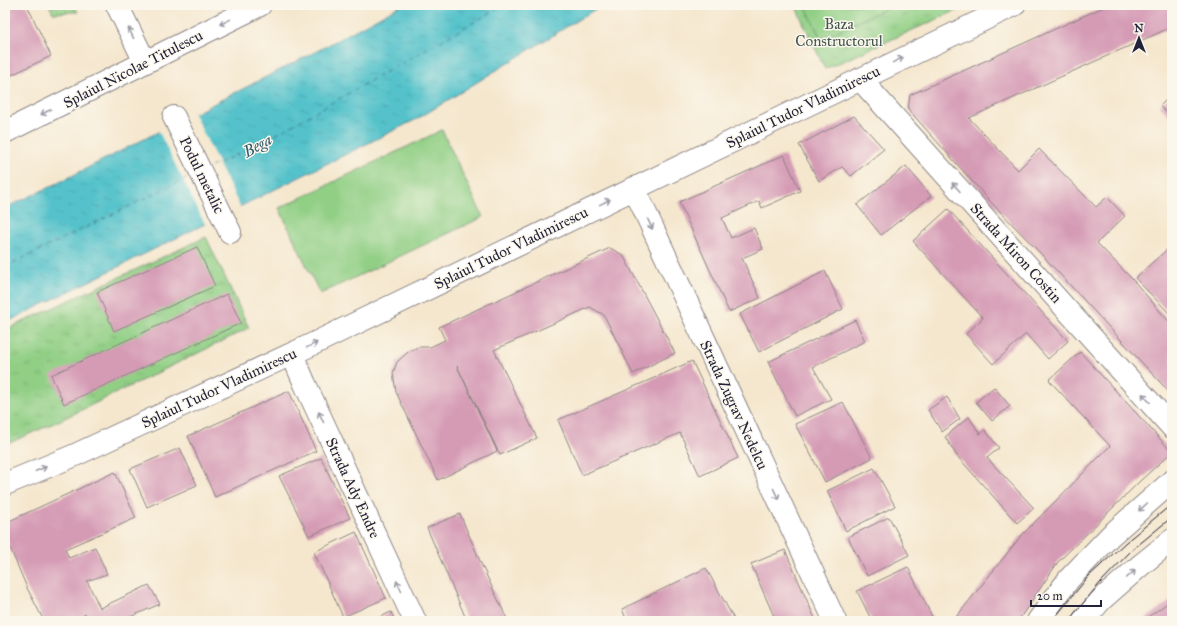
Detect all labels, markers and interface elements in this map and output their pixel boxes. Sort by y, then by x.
park label: Baza Constructorul [795,15,884,50]
north arrow [1119,18,1159,58]
one-way arrow [220,19,232,26]
text: N [1134,22,1144,35]
street label: Splaiul Nicolae Titulescu [60,26,206,112]
one-way arrow [127,28,134,40]
one-way arrow [892,56,904,63]
street label: Splaiul Tudor Vladimirescu [723,62,883,152]
one-way arrow [41,109,53,116]
water label: Bega [239,129,275,162]
street label: Podul metalic [176,133,228,217]
one-way arrow [952,182,961,192]
one-way arrow [599,198,611,205]
street label: Strada Miron Costin [966,199,1066,307]
street label: Splaiul Tudor Vladimirescu [431,203,591,293]
one-way arrow [647,217,654,229]
street label: Strada Zugrav Nedelcu [696,338,772,472]
one-way arrow [305,341,317,348]
street label: Splaiul Tudor Vladimirescu [139,344,299,432]
one-way arrow [1142,394,1151,404]
one-way arrow [316,411,324,423]
street label: Strada Ady Endre [322,435,384,541]
one-way arrow [35,465,47,472]
one-way arrow [773,488,780,500]
one-way arrow [1138,502,1148,511]
one-way arrow [1126,569,1136,579]
one-way arrow [395,580,402,592]
scale bar [1031,582,1101,608]
text: 20 m [1037,589,1063,603]

